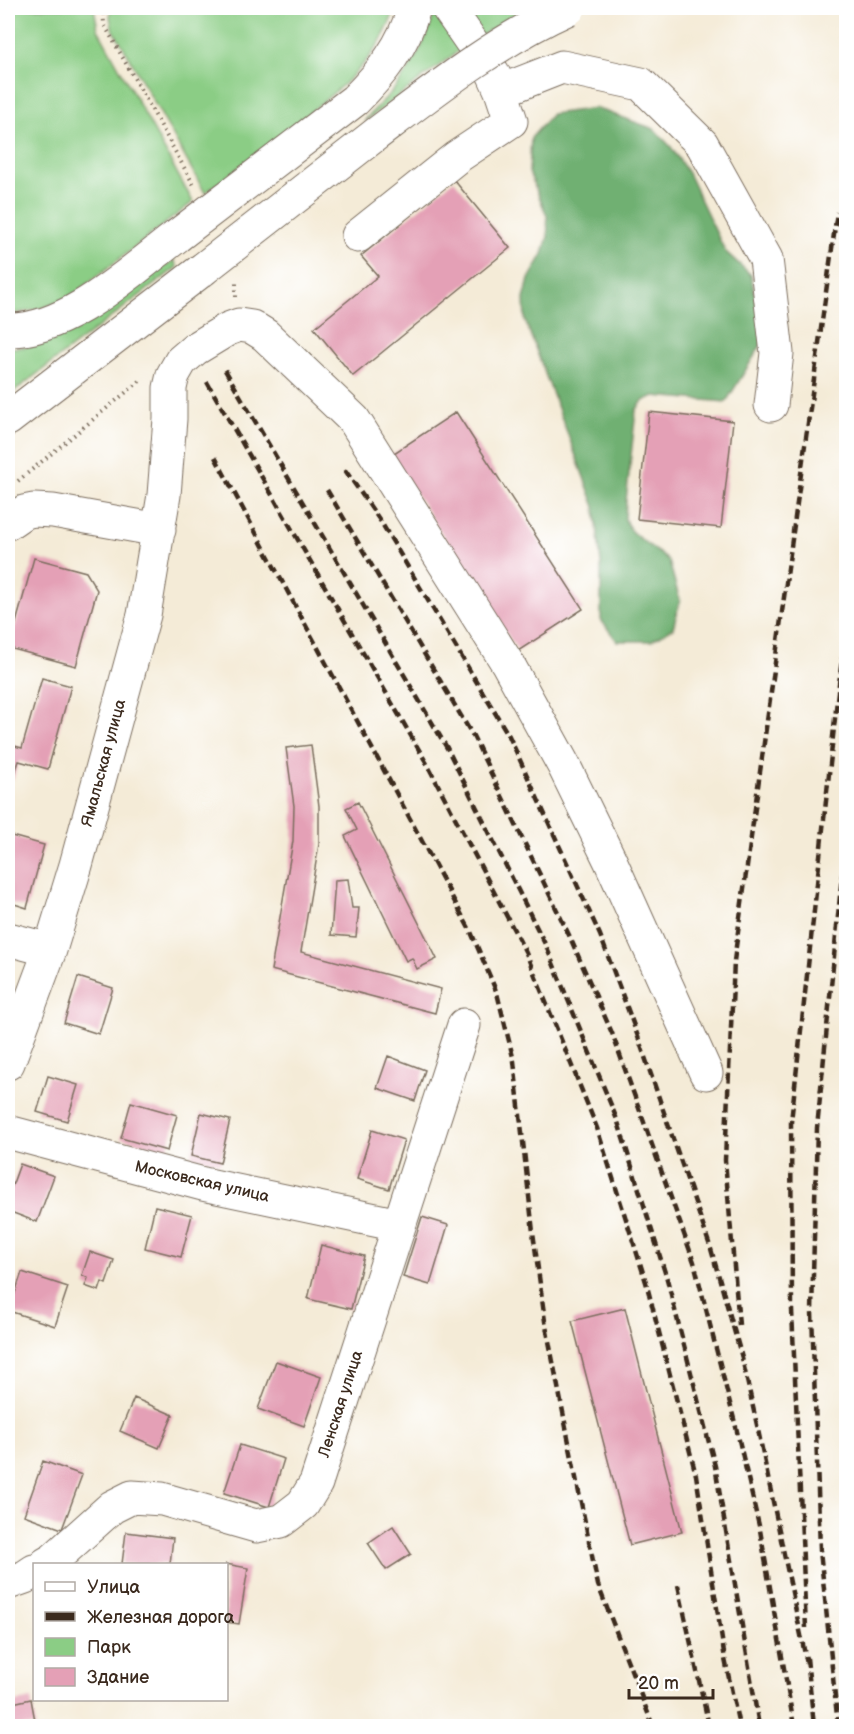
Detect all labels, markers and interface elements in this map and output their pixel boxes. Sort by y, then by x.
street label: Ямальская улица [78,697,130,829]
street label: Московская улица [133,1157,272,1207]
street label: Ленская улица [314,1348,367,1461]
legend [33,1563,228,1701]
text: Улица [87,1577,141,1598]
text: Железная дорога [87,1607,235,1628]
text: Парк [87,1637,131,1658]
scale bar [629,1662,713,1700]
text: Здание [87,1667,149,1688]
text: 20 m [638,1673,679,1694]

